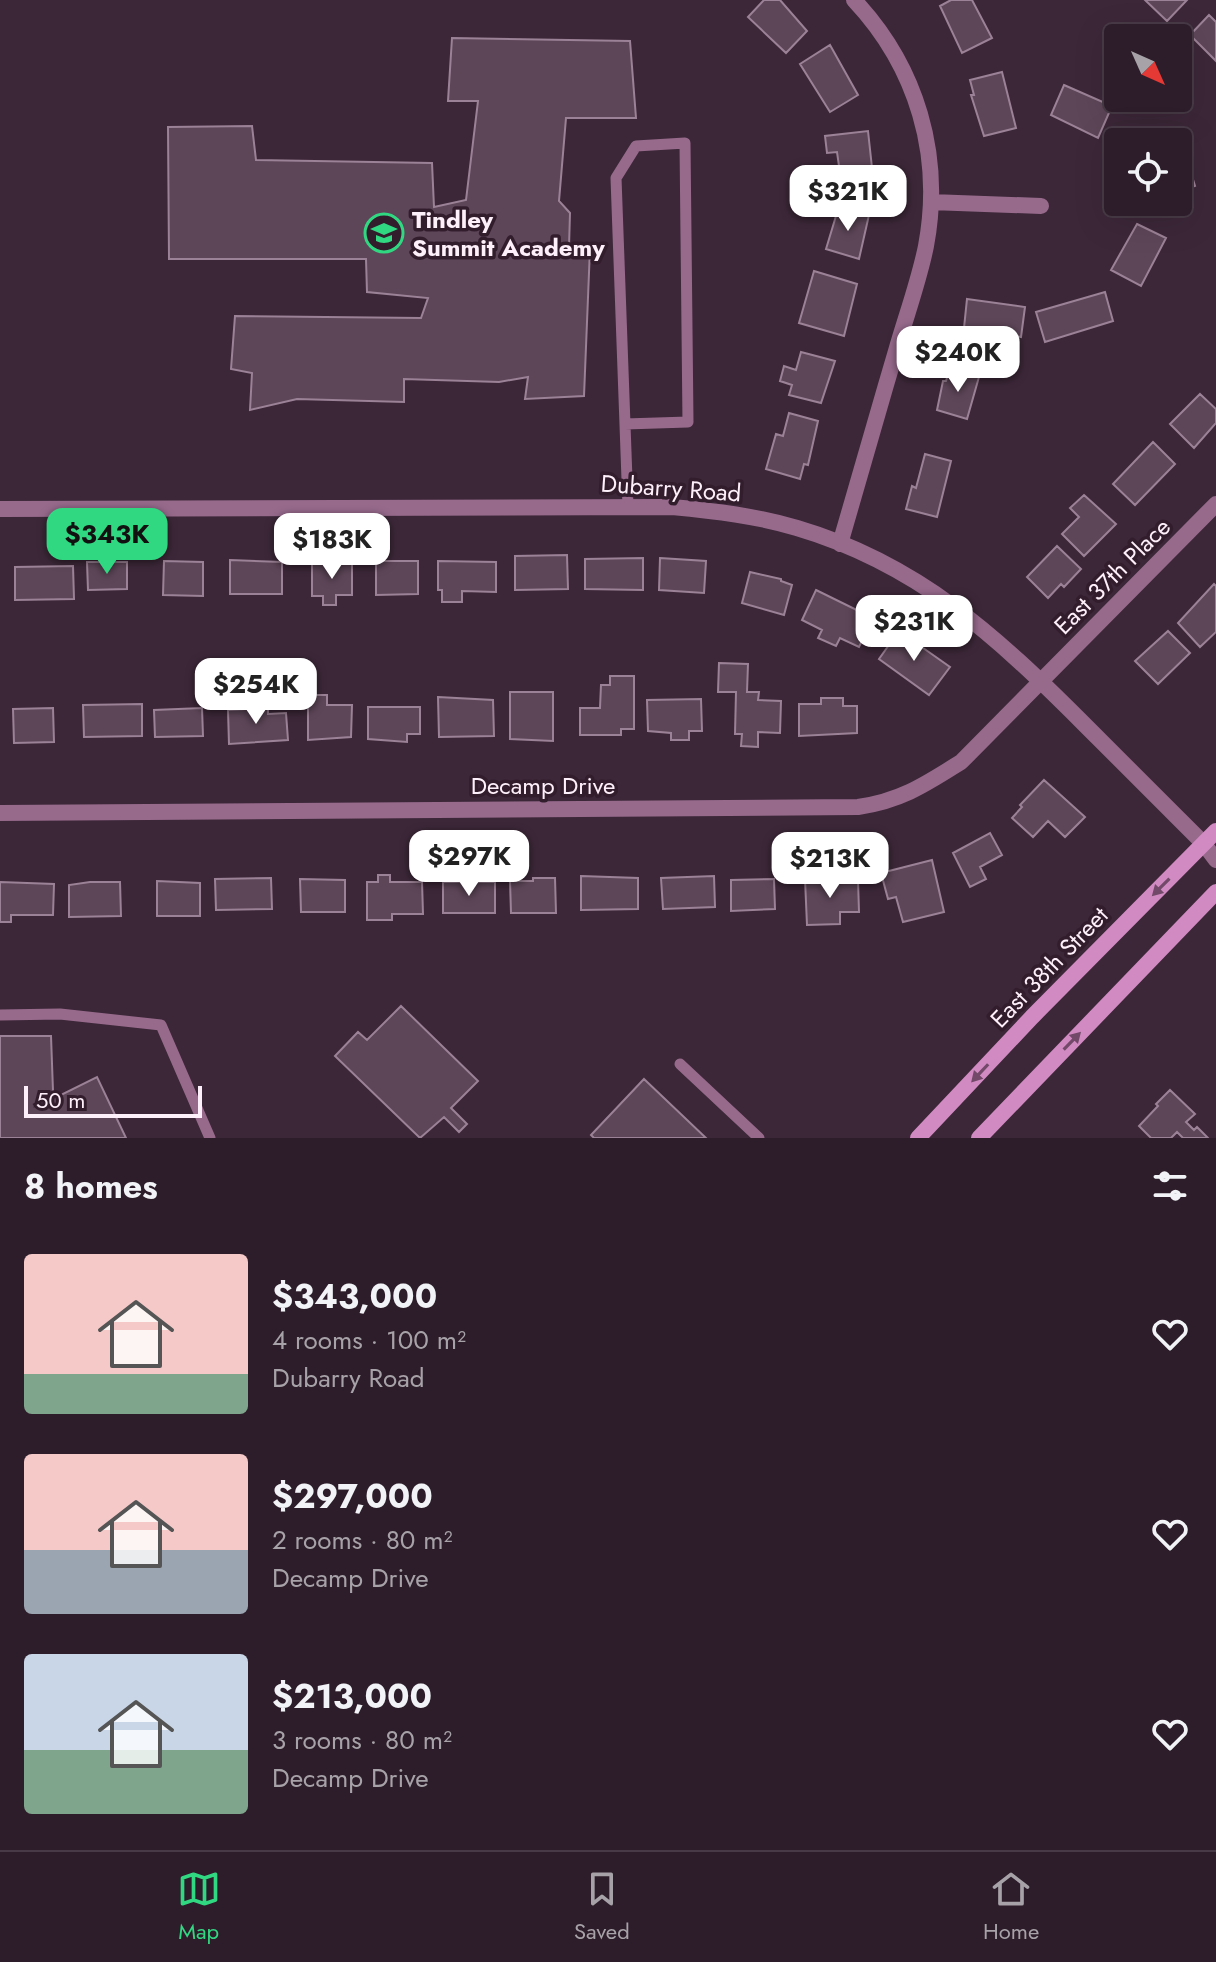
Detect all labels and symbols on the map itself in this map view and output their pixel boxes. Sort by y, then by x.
north arrow [1104,24,1192,112]
pin: $321K [792,165,904,233]
place label: Tindley Summit Academy [412,202,605,265]
school or university icon: Tindley Summit Academy [363,212,405,254]
pin: $240K [902,326,1014,394]
street label: Dubarry Road [600,466,742,510]
pin: $343K [51,508,163,576]
street label: East 37th Place [1046,510,1178,642]
pin: $183K [276,513,388,581]
pin: $231K [858,595,970,663]
pin: $254K [200,658,312,726]
street label: Decamp Drive [471,768,615,803]
pin: $297K [413,830,525,898]
pin: $213K [774,832,886,900]
one-way arrow [1153,877,1171,896]
street label: East 38th Street [982,898,1116,1035]
one-way arrow [1063,1032,1081,1051]
one-way arrow [971,1063,989,1082]
scale bar [24,1082,202,1118]

